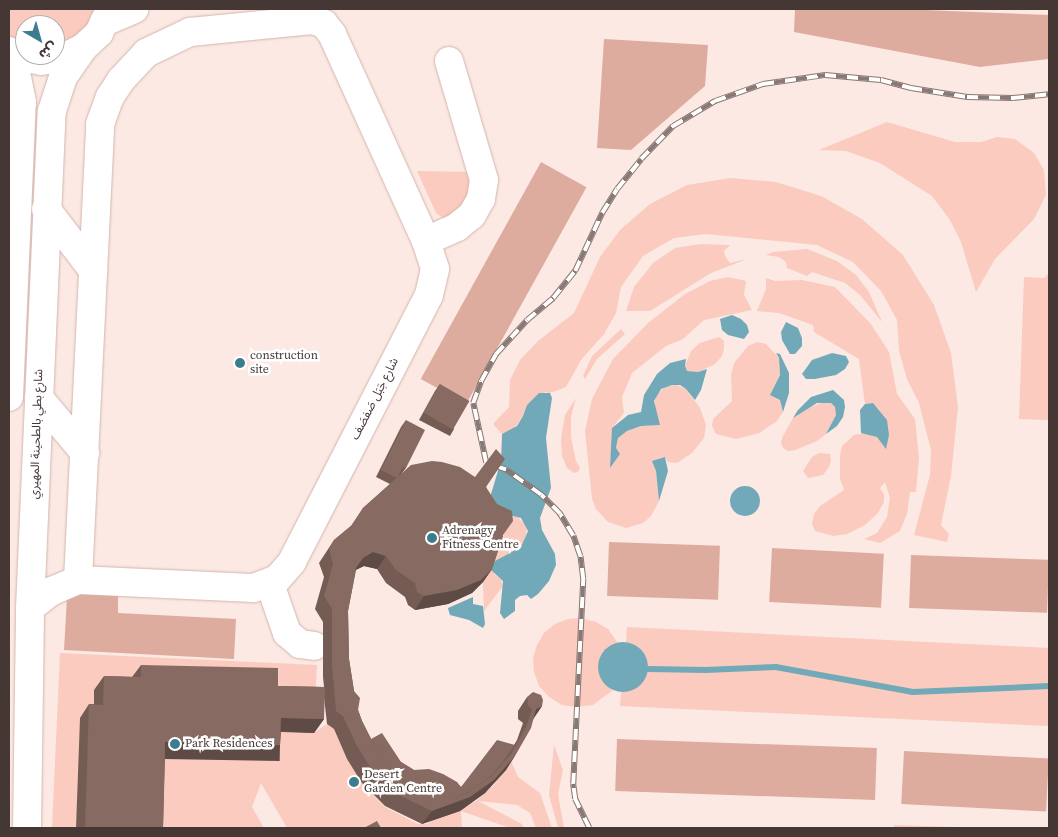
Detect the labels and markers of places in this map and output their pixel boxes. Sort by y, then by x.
place label: construction site [250,349,318,377]
marker: construction site [234,357,246,369]
place label: Adrenagy Fitness Centre [442,524,519,552]
marker: Adrenagy Fitness Centre [426,532,438,544]
place label: Park Residences [185,737,272,751]
marker: Park Residences [169,738,181,750]
place label: Desert Garden Centre [364,768,442,796]
marker: Desert Garden Centre [348,776,360,788]

